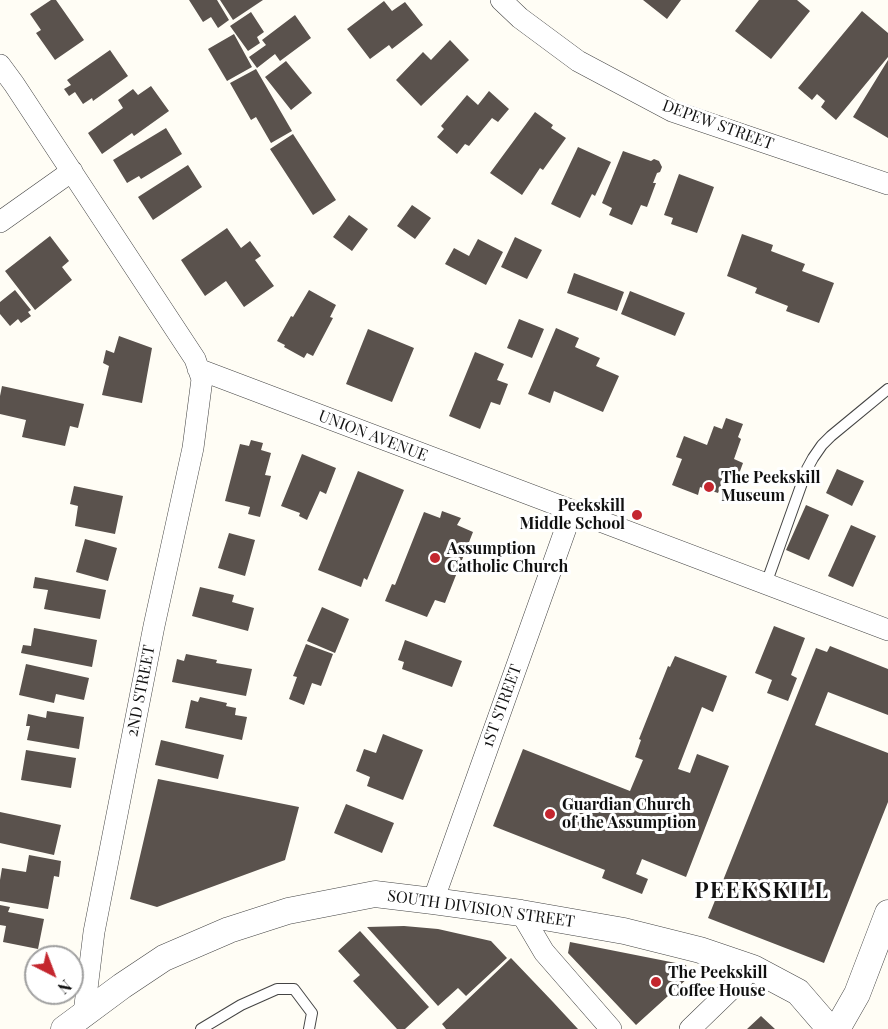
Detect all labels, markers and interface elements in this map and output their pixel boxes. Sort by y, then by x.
street label: DEPEW STREET [660,96,776,154]
street label: UNION AVENUE [316,406,430,466]
place label: The Peekskill Museum [721,468,820,506]
marker: The Peekskill Museum [702,480,716,494]
place label: Peekskill Middle School [519,496,625,534]
marker: Peekskill Middle School [630,508,644,522]
place label: Assumption Catholic Church [447,539,568,577]
marker: Assumption Catholic Church [428,551,442,565]
street label: 2ND STREET [123,644,159,738]
street label: 1ST STREET [478,662,526,750]
place label: Guardian Church of the Assumption [562,795,696,833]
marker: Guardian Church of the Assumption [543,807,557,821]
district label: PEEKSKILL [695,878,829,904]
street label: SOUTH DIVISION STREET [386,886,576,932]
north arrow [24,945,84,1005]
place label: The Peekskill Coffee House [668,963,767,1001]
marker: The Peekskill Coffee House [649,975,663,989]
text: N [54,976,76,999]

